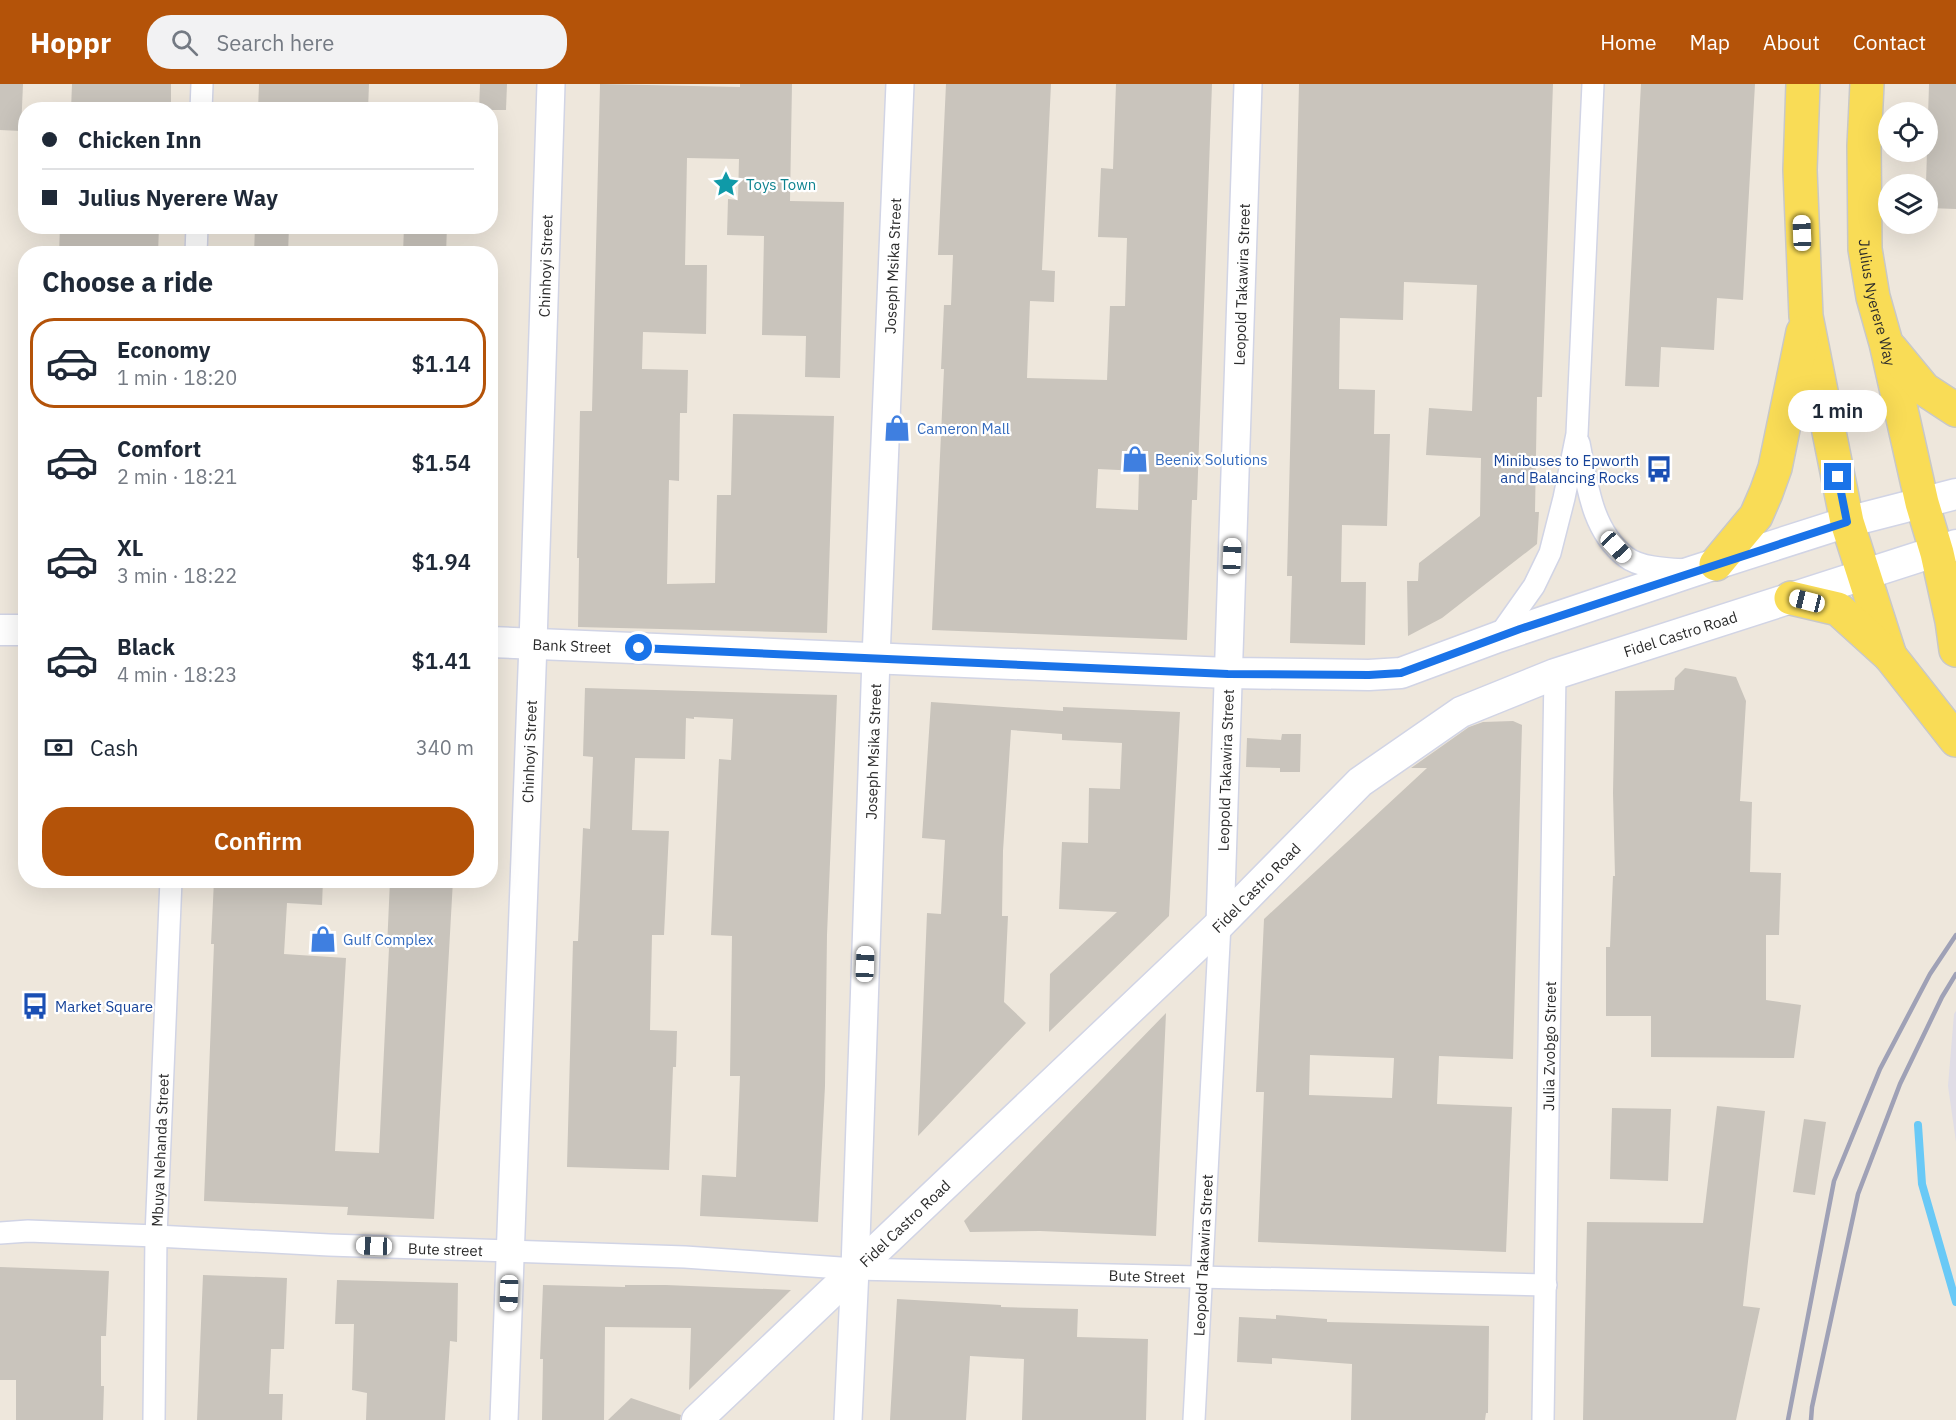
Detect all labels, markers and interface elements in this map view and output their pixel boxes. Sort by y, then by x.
search box [147,15,567,69]
text: Hoppr [30,24,111,61]
icon: search [168,26,201,59]
text: Search here [216,28,334,57]
text: Home [1600,28,1657,56]
text: Map [1690,28,1730,56]
text: About [1763,28,1820,56]
text: Contact [1853,28,1926,56]
map controls [1878,102,1938,234]
button: locate [1878,102,1938,162]
text: Chicken Inn [78,125,202,154]
place icon: Toys Town [711,169,741,199]
button: layers [1878,174,1938,234]
place label: Toys Town [746,175,816,194]
text: Julius Nyerere Way [78,183,278,212]
street label: Joseph Msika Street [880,197,905,334]
street label: Leopold Takawira Street [1229,203,1254,366]
street label: Chinhoyi Street [534,214,556,318]
car [1792,215,1812,251]
street label: Julius Nyerere Way [1855,239,1900,368]
text: Choose a ride [42,264,213,299]
text: Economy [117,335,211,364]
icon: car [45,336,99,390]
text: $1.14 [412,349,471,378]
text: 1 min · 18:20 [117,364,237,391]
callout: 1 min [1788,390,1888,432]
text: 1 min [1812,397,1863,424]
shop icon: Cameron Mall [882,413,912,443]
place label: Cameron Mall [917,419,1010,438]
text: Comfort [117,434,201,463]
icon: car [45,435,99,489]
shop icon: Beenix Solutions [1120,444,1150,474]
text: $1.54 [412,448,471,477]
place label: Beenix Solutions [1155,450,1268,469]
place label: Minibuses to Epworth and Balancing Rocks [1493,451,1639,487]
bus stop icon: Minibuses to Epworth and Balancing Rocks [1644,454,1674,484]
text: 2 min · 18:21 [117,463,237,490]
route end [1824,463,1851,490]
car [1597,528,1635,566]
text: XL [117,533,143,562]
icon: car [45,534,99,588]
car [1222,538,1242,574]
text: $1.94 [412,547,471,576]
text: 3 min · 18:22 [117,562,237,589]
car [1787,588,1827,614]
street label: Fidel Castro Road [1621,607,1739,661]
text: Black [117,632,175,661]
icon: car [45,633,99,687]
street label: Bank Street [532,634,612,657]
route start [625,634,652,661]
text: $1.41 [412,646,471,675]
text: 4 min · 18:23 [117,661,237,688]
street label: Joseph Msika Street [861,683,885,820]
street label: Leopold Takawira Street [1213,689,1237,852]
street label: Chinhoyi Street [518,700,540,803]
icon: cash [42,731,75,764]
text: Cash [90,733,139,762]
text: 340 m [416,734,474,761]
button: Confirm [42,807,474,876]
street label: Fidel Castro Road [1208,839,1304,936]
shop icon: Gulf Complex [308,924,338,954]
place label: Gulf Complex [343,930,434,949]
car [855,946,875,982]
street label: Julia Zvobgo Street [1538,981,1560,1111]
bus stop icon: Market Square [20,991,50,1021]
place label: Market Square [55,997,153,1016]
street label: Mbuya Nehanda Street [147,1073,172,1227]
street label: Leopold Takawira Street [1189,1174,1216,1337]
street label: Fidel Castro Road [855,1176,954,1271]
car [356,1236,392,1256]
street label: Bute street [408,1238,483,1260]
street label: Bute Street [1108,1265,1185,1286]
car [499,1275,519,1311]

